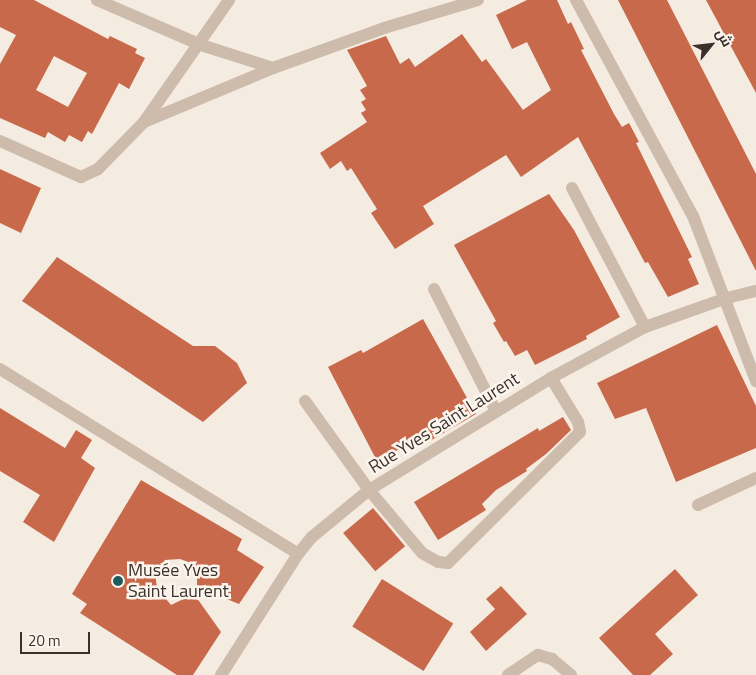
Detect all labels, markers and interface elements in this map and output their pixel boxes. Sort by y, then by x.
north arrow [686,20,736,70]
text: ش [711,25,738,50]
street label: Rue Yves Saint Laurent [365,368,523,478]
place label: Musée Yves Saint Laurent [128,560,229,602]
marker: Musée Yves Saint Laurent [112,575,124,587]
scale bar [22,622,92,654]
text: 20 m [28,629,61,652]

